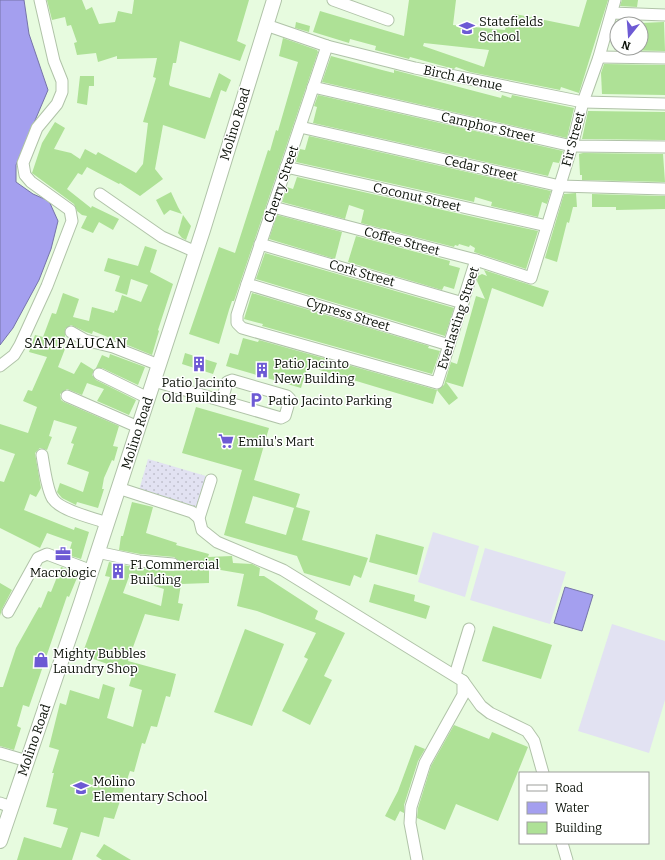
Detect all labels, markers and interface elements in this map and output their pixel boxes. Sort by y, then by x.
place label: Statefields School [479,14,543,44]
north arrow [609,16,649,56]
school or university icon: Statefields School [458,19,476,37]
text: N [620,37,632,53]
street label: Birch Avenue [422,62,504,94]
street label: Molino Road [217,86,253,162]
street label: Camphor Street [440,109,537,145]
street label: Fir Street [559,110,588,168]
street label: Cherry Street [261,143,301,225]
street label: Cedar Street [443,152,519,184]
street label: Coconut Street [372,180,463,214]
street label: Coffee Street [363,224,442,258]
street label: Cork Street [327,256,397,290]
street label: Everlasting Street [434,264,482,371]
street label: Cypress Street [304,294,392,334]
district label: SAMPALUCAN [24,335,128,352]
building icon: Patio Jacinto Old Building [190,355,208,373]
place label: Patio Jacinto New Building [274,356,355,386]
building icon: Patio Jacinto New Building [253,361,271,379]
place label: Patio Jacinto Old Building [162,375,236,405]
parking icon: Patio Jacinto Parking [247,391,265,409]
place label: Patio Jacinto Parking [268,393,392,408]
street label: Molino Road [118,395,156,471]
supermarket icon: Emilu's Mart [217,432,235,450]
place label: Emilu's Mart [238,434,314,449]
office icon: Macrologic [54,545,72,563]
place label: F1 Commercial Building [130,557,219,587]
building icon: F1 Commercial Building [109,562,127,580]
place label: Macrologic [30,565,97,580]
place label: Mighty Bubbles Laundry Shop [53,646,146,676]
shop icon: Mighty Bubbles Laundry Shop [32,651,50,669]
street label: Molino Road [15,702,53,778]
legend [519,772,649,844]
place label: Molino Elementary School [93,774,208,804]
school or university icon: Molino Elementary School [72,779,90,797]
text: Road [555,781,583,795]
text: Water [555,801,590,815]
text: Building [555,821,602,835]

